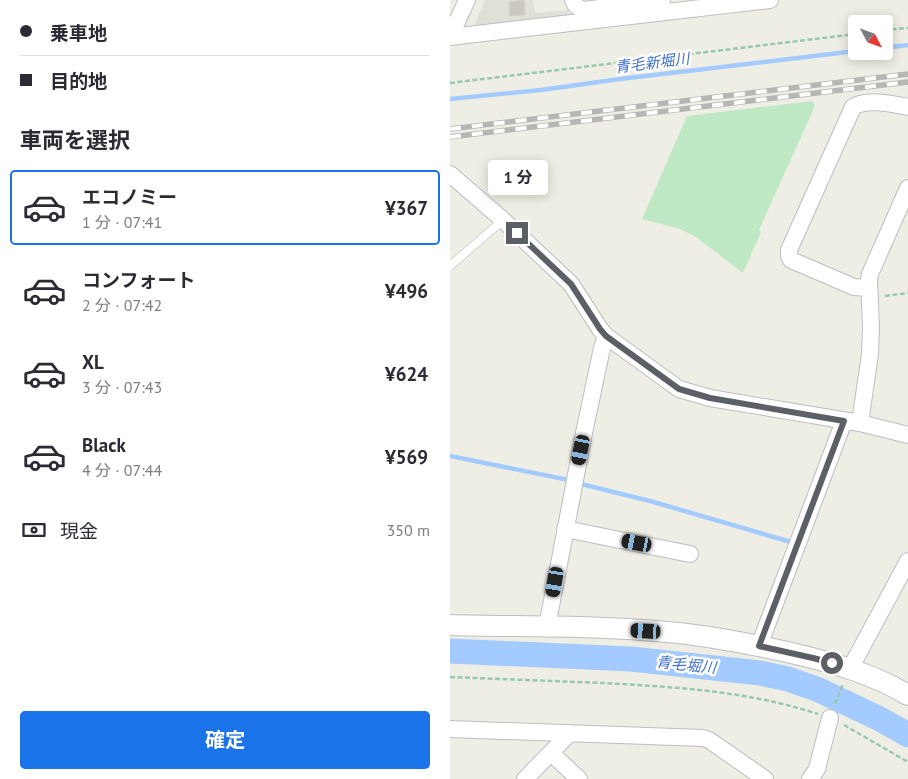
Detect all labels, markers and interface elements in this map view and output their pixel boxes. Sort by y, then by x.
north arrow [848,15,892,60]
map controls [848,15,893,60]
text: 乗車地 [50,21,107,45]
water label: 青毛新堀川 [614,48,692,77]
text: 目的地 [50,69,107,93]
text: 車両を選択 [20,126,130,154]
callout: 1 分 [487,160,547,196]
text: 1 分 [503,167,533,187]
icon: car [22,185,67,230]
text: エコノミー [82,185,177,209]
text: ¥367 [385,196,428,220]
text: 1 分 · 07:41 [82,212,162,232]
route end [506,222,528,244]
icon: car [22,268,67,313]
text: コンフォート [82,268,195,292]
text: ¥496 [385,279,428,303]
text: 2 分 · 07:42 [82,295,162,315]
text: XL [82,350,104,374]
icon: car [22,351,67,396]
text: ¥624 [385,362,428,386]
text: 3 分 · 07:43 [82,377,162,397]
text: Black [82,433,126,457]
icon: car [22,434,67,479]
car [570,434,591,466]
text: ¥569 [385,445,428,469]
text: 4 分 · 07:44 [82,460,162,480]
icon: cash [20,516,48,544]
text: 現金 [60,519,98,543]
text: 350 m [387,520,430,540]
car [620,533,653,553]
car [545,566,564,598]
car [630,623,661,639]
water label: 青毛堀川 [655,652,719,677]
route start [821,652,843,674]
button: 確定 [20,711,430,769]

